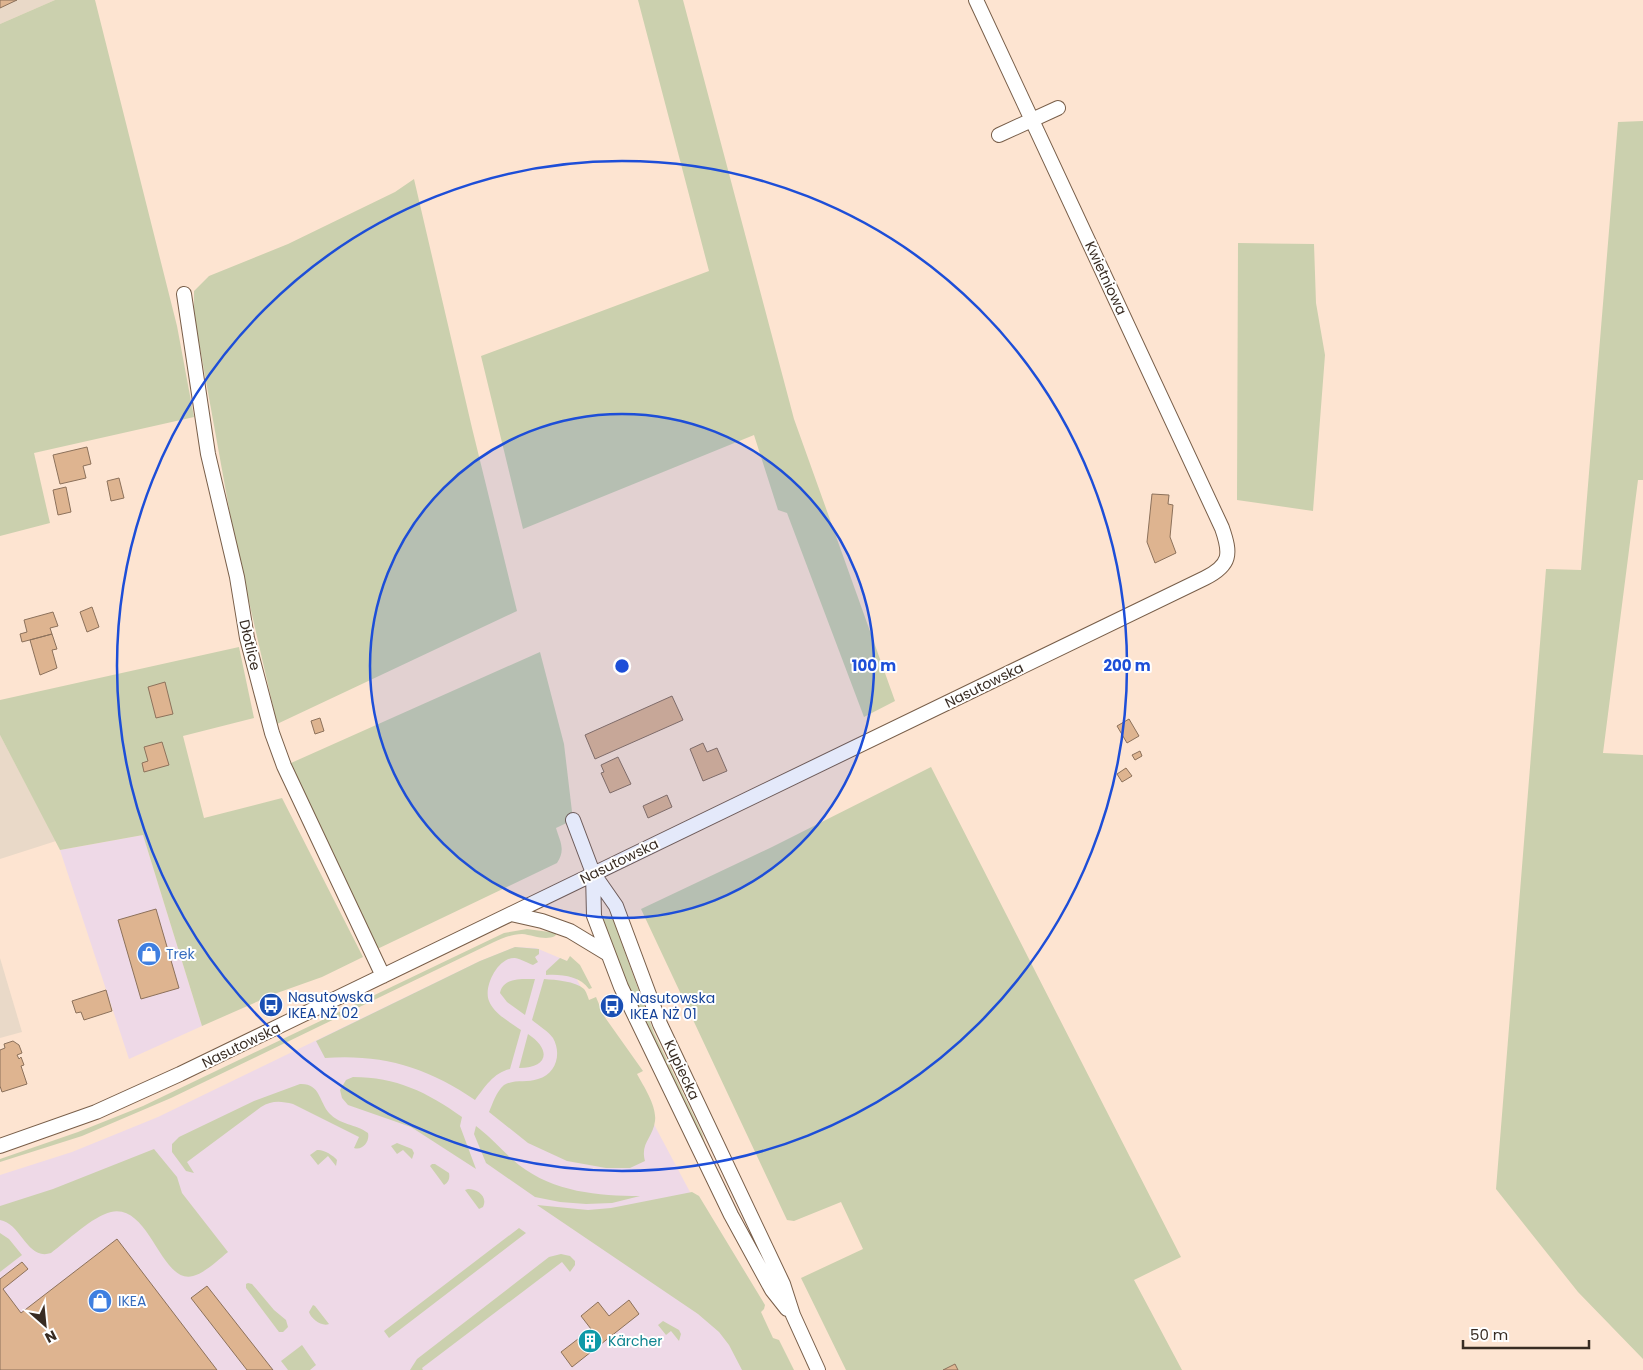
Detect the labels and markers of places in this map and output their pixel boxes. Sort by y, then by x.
centre of rings [613,657,631,675]
shop icon: Trek [136,941,162,967]
place label: Trek [166,944,195,964]
place label: Nasutowska IKEA NŻ 02 [288,987,373,1023]
place label: Nasutowska IKEA NŻ 01 [630,988,715,1024]
bus stop icon: Nasutowska IKEA NŻ 02 [258,992,284,1018]
bus stop icon: Nasutowska IKEA NŻ 01 [599,993,625,1019]
shop icon: IKEA [87,1288,113,1314]
place label: IKEA [118,1291,146,1311]
building icon: Kärcher [577,1328,603,1354]
place label: Kärcher [608,1331,662,1351]

